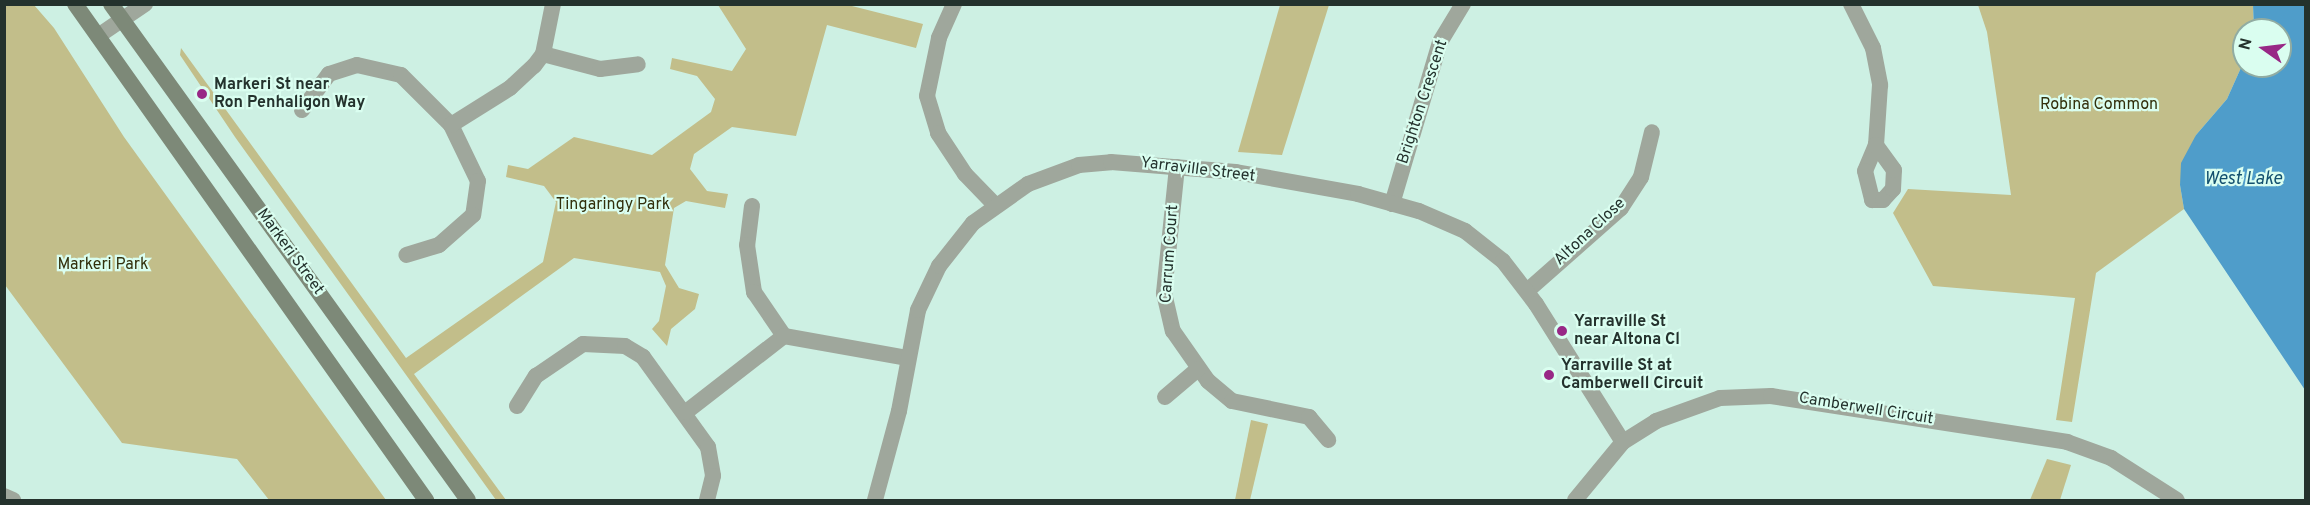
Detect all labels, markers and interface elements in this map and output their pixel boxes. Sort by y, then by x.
north arrow [2232,18,2292,78]
text: N [2235,36,2258,52]
street label: Brighton Crescent [1394,37,1452,167]
place label: Markeri St near Ron Penhaligon Way [214,75,365,113]
marker: Markeri St near Ron Penhaligon Way [195,87,209,101]
park label: Robina Common [2040,95,2158,115]
street label: Yarraville Street [1140,153,1256,187]
water label: West Lake [2204,169,2282,191]
street label: Altona Close [1550,194,1630,270]
park label: Tingaringy Park [556,195,670,215]
street label: Carrum Court [1157,204,1183,304]
street label: Markeri Street [252,205,328,299]
park label: Markeri Park [58,255,148,275]
place label: Yarraville St near Altona Cl [1574,312,1681,350]
marker: Yarraville St near Altona Cl [1555,324,1569,338]
place label: Yarraville St at Camberwell Circuit [1561,356,1703,394]
marker: Yarraville St at Camberwell Circuit [1542,368,1556,382]
street label: Camberwell Circuit [1797,389,1935,429]

